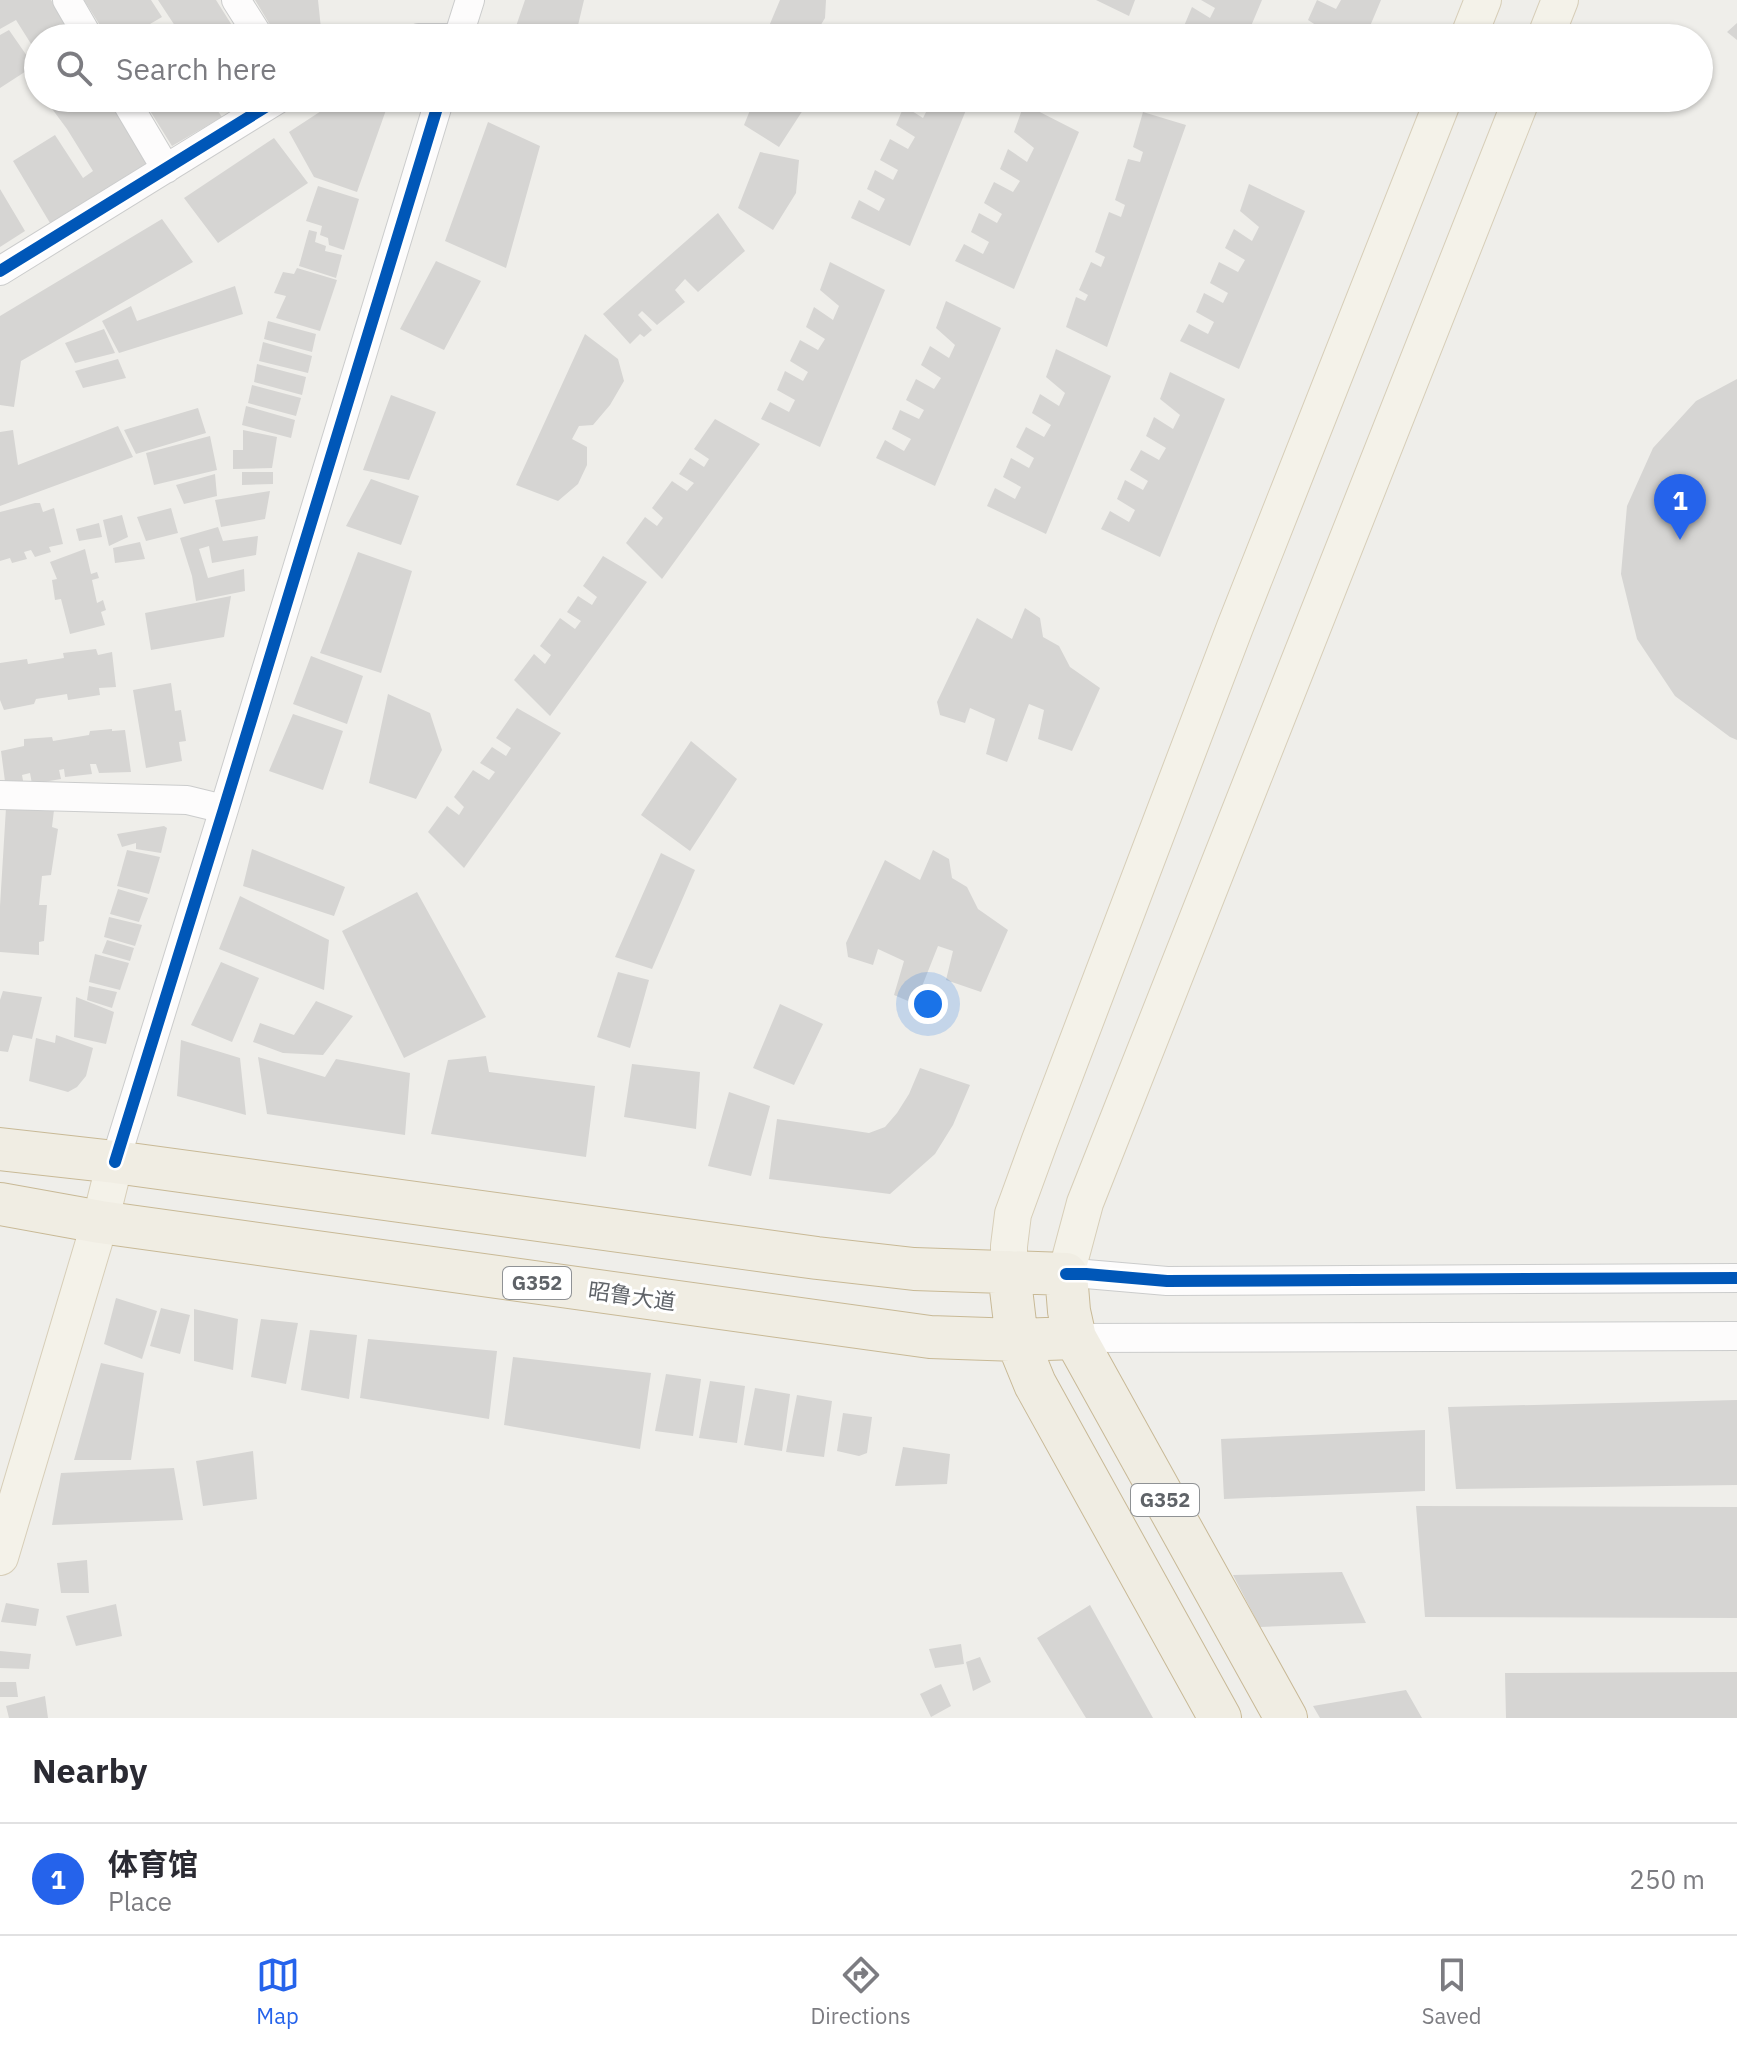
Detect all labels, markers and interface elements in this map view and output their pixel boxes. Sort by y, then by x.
search box [24,24,1713,112]
icon: search [52,46,96,90]
text: Search here [116,49,277,88]
pin: 1 [1654,474,1706,540]
your location [908,984,948,1024]
road number: G352 [503,1267,571,1299]
street label: 昭鲁大道 [586,1275,678,1316]
road number: G352 [1131,1484,1199,1516]
text: Nearby [32,1748,147,1792]
text: 体育馆 [108,1844,198,1883]
text: 1 [50,1862,66,1896]
text: 250 m [1629,1862,1705,1896]
text: Place [108,1884,172,1918]
tab: Map [256,1953,300,2030]
tab: Directions [811,1953,911,2030]
tab: Saved [1422,1953,1481,2030]

